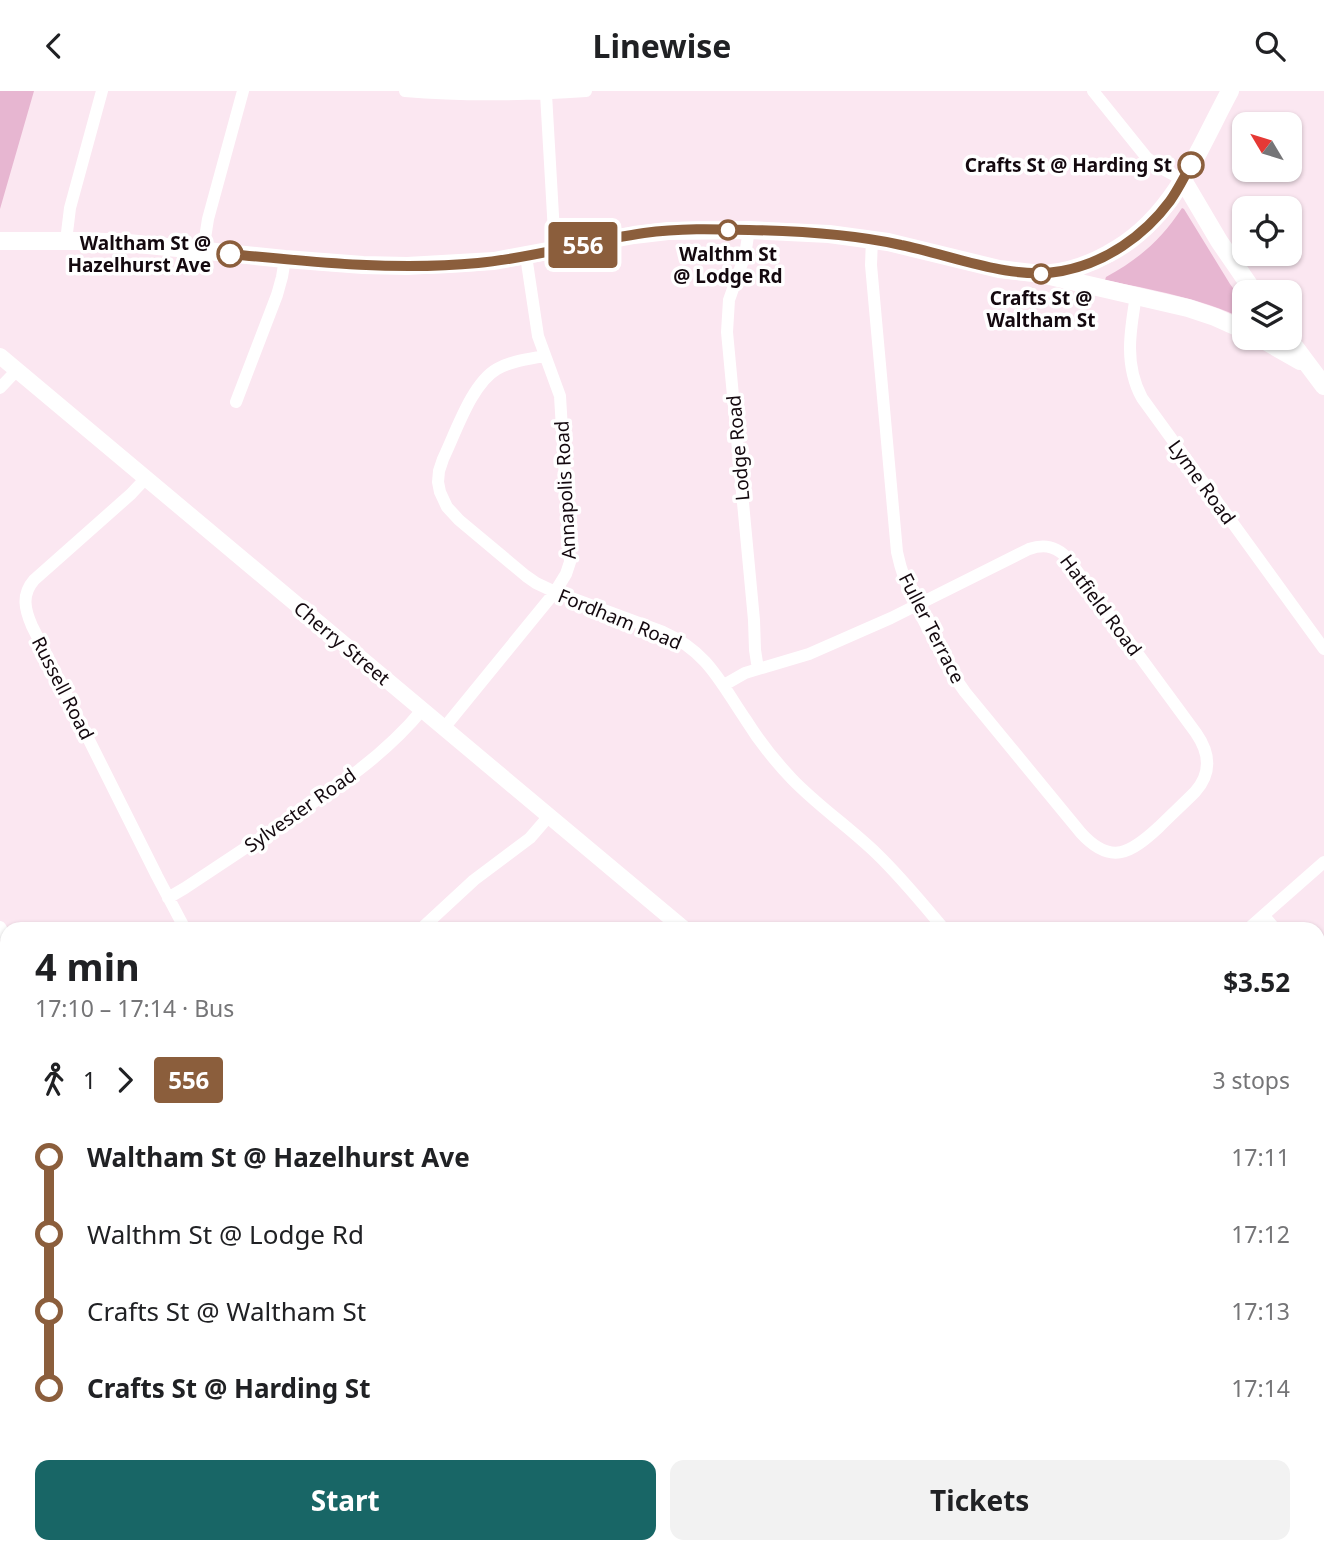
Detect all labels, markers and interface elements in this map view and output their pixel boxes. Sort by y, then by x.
text: Linewise [593,24,731,67]
icon: back [35,27,73,65]
icon: search [1251,27,1289,65]
north arrow [1232,112,1302,182]
map controls [1232,112,1302,350]
place label: Crafts St @ Harding St [965,152,1172,178]
marker: Crafts St @ Harding St [1178,152,1204,178]
button: locate [1232,196,1302,266]
marker: Walthm St @ Lodge Rd [718,220,738,240]
line badge: 556 [543,222,623,268]
text: 556 [562,228,604,261]
place label: Waltham St @ Hazelhurst Ave [67,230,211,278]
marker: Waltham St @ Hazelhurst Ave [217,241,243,267]
place label: Walthm St @ Lodge Rd [673,241,783,289]
marker: Crafts St @ Waltham St [1031,264,1051,284]
button: layers [1232,280,1302,350]
place label: Crafts St @ Waltham St [986,285,1096,333]
street label: Lodge Road [720,394,756,502]
street label: Annapolis Road [548,420,582,560]
street label: Lyme Road [1162,434,1242,530]
street label: Hatfield Road [1054,549,1148,661]
street label: Fuller Terrace [893,568,971,688]
street label: Fordham Road [554,582,686,656]
street label: Cherry Street [289,595,396,691]
street label: Russell Road [26,632,100,744]
street label: Sylvester Road [239,762,361,858]
text: 4 min [35,940,140,992]
text: $3.52 [1223,964,1290,1000]
text: 17:10 – 17:14 · Bus [35,992,234,1024]
icon: walk [35,1061,73,1099]
icon: forward [106,1061,144,1099]
text: 556 [168,1063,209,1096]
text: 1 [83,1064,96,1096]
text: 3 stops [1212,1064,1290,1096]
text: Waltham St @ Hazelhurst Ave [87,1139,470,1175]
text: 17:11 [1231,1141,1290,1173]
text: Walthm St @ Lodge Rd [87,1216,364,1252]
text: 17:12 [1231,1218,1290,1250]
text: Crafts St @ Waltham St [87,1293,366,1329]
text: 17:13 [1231,1295,1290,1327]
text: Crafts St @ Harding St [87,1370,370,1406]
text: 17:14 [1231,1372,1290,1404]
button: Start [35,1460,656,1540]
button: Tickets [670,1460,1290,1540]

